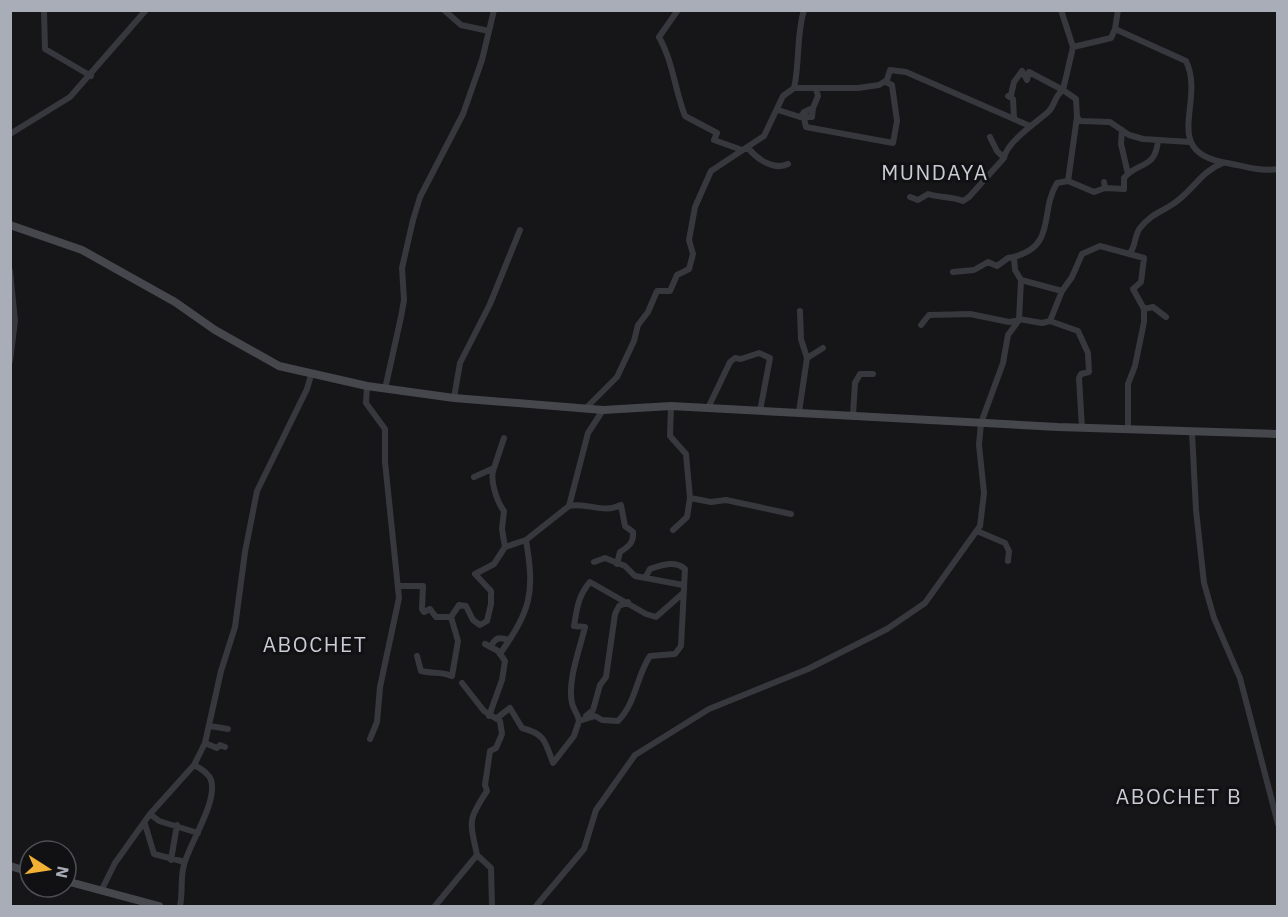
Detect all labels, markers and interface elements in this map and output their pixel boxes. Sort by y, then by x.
district label: MUNDAYA [881,158,989,186]
district label: ABOCHET [263,630,367,658]
district label: ABOCHET B [1116,782,1242,810]
north arrow [18,839,78,899]
text: N [52,864,74,880]

